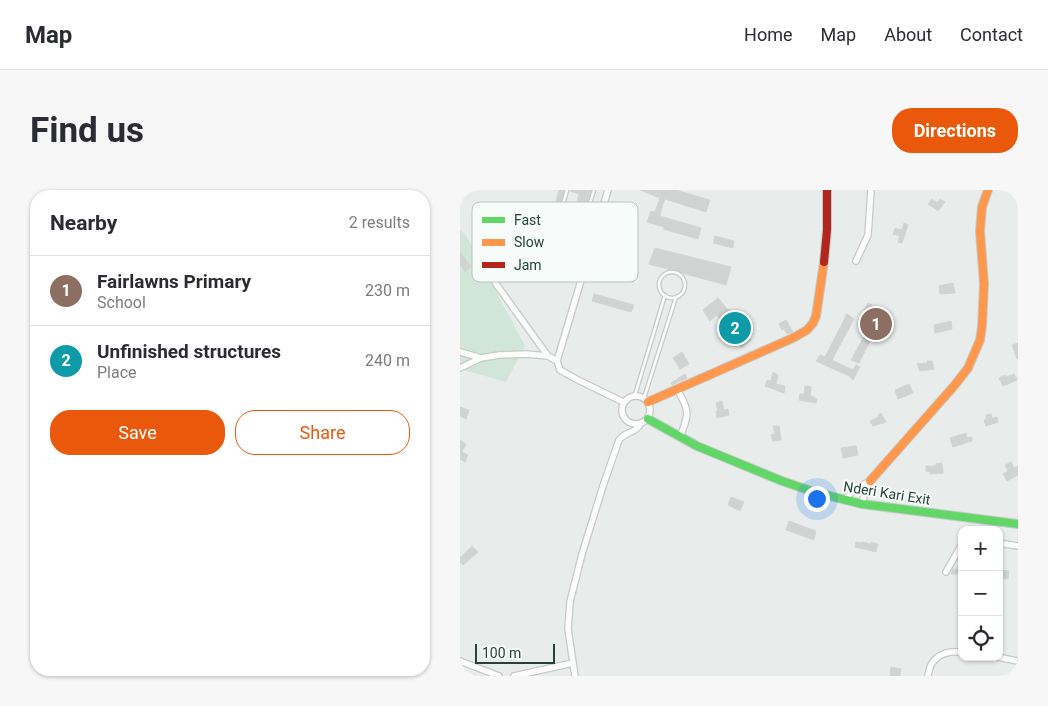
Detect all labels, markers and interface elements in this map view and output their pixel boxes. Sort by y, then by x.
text: Map [25,21,72,49]
text: Home [744,24,793,45]
text: Map [821,24,856,45]
text: About [884,24,932,45]
text: Contact [960,24,1023,45]
button: Directions [892,108,1018,153]
text: Find us [30,110,144,151]
legend [472,202,638,282]
text: Nearby [50,211,117,235]
text: Fast [514,212,541,228]
text: 2 results [349,213,410,232]
text: Slow [514,234,545,250]
text: Jam [514,257,542,273]
text: Fairlawns Primary [97,270,251,293]
text: 1 [61,281,71,300]
text: 230 m [365,281,410,300]
text: School [97,293,146,312]
pin: 1 [860,305,892,343]
pin: 2 [719,309,751,347]
text: Unfinished structures [97,340,281,363]
text: 2 [61,351,71,370]
text: 240 m [365,351,410,370]
text: Place [97,363,137,382]
button: Save [50,410,225,455]
button: Share [235,410,410,455]
street label: Nderi Kari Exit [842,478,932,508]
your location [804,486,830,512]
map controls [958,526,1003,661]
button: + [958,526,1003,571]
button: − [958,571,1003,616]
button: locate [958,616,1003,661]
scale bar [475,641,555,664]
text: 100 m [482,645,521,661]

